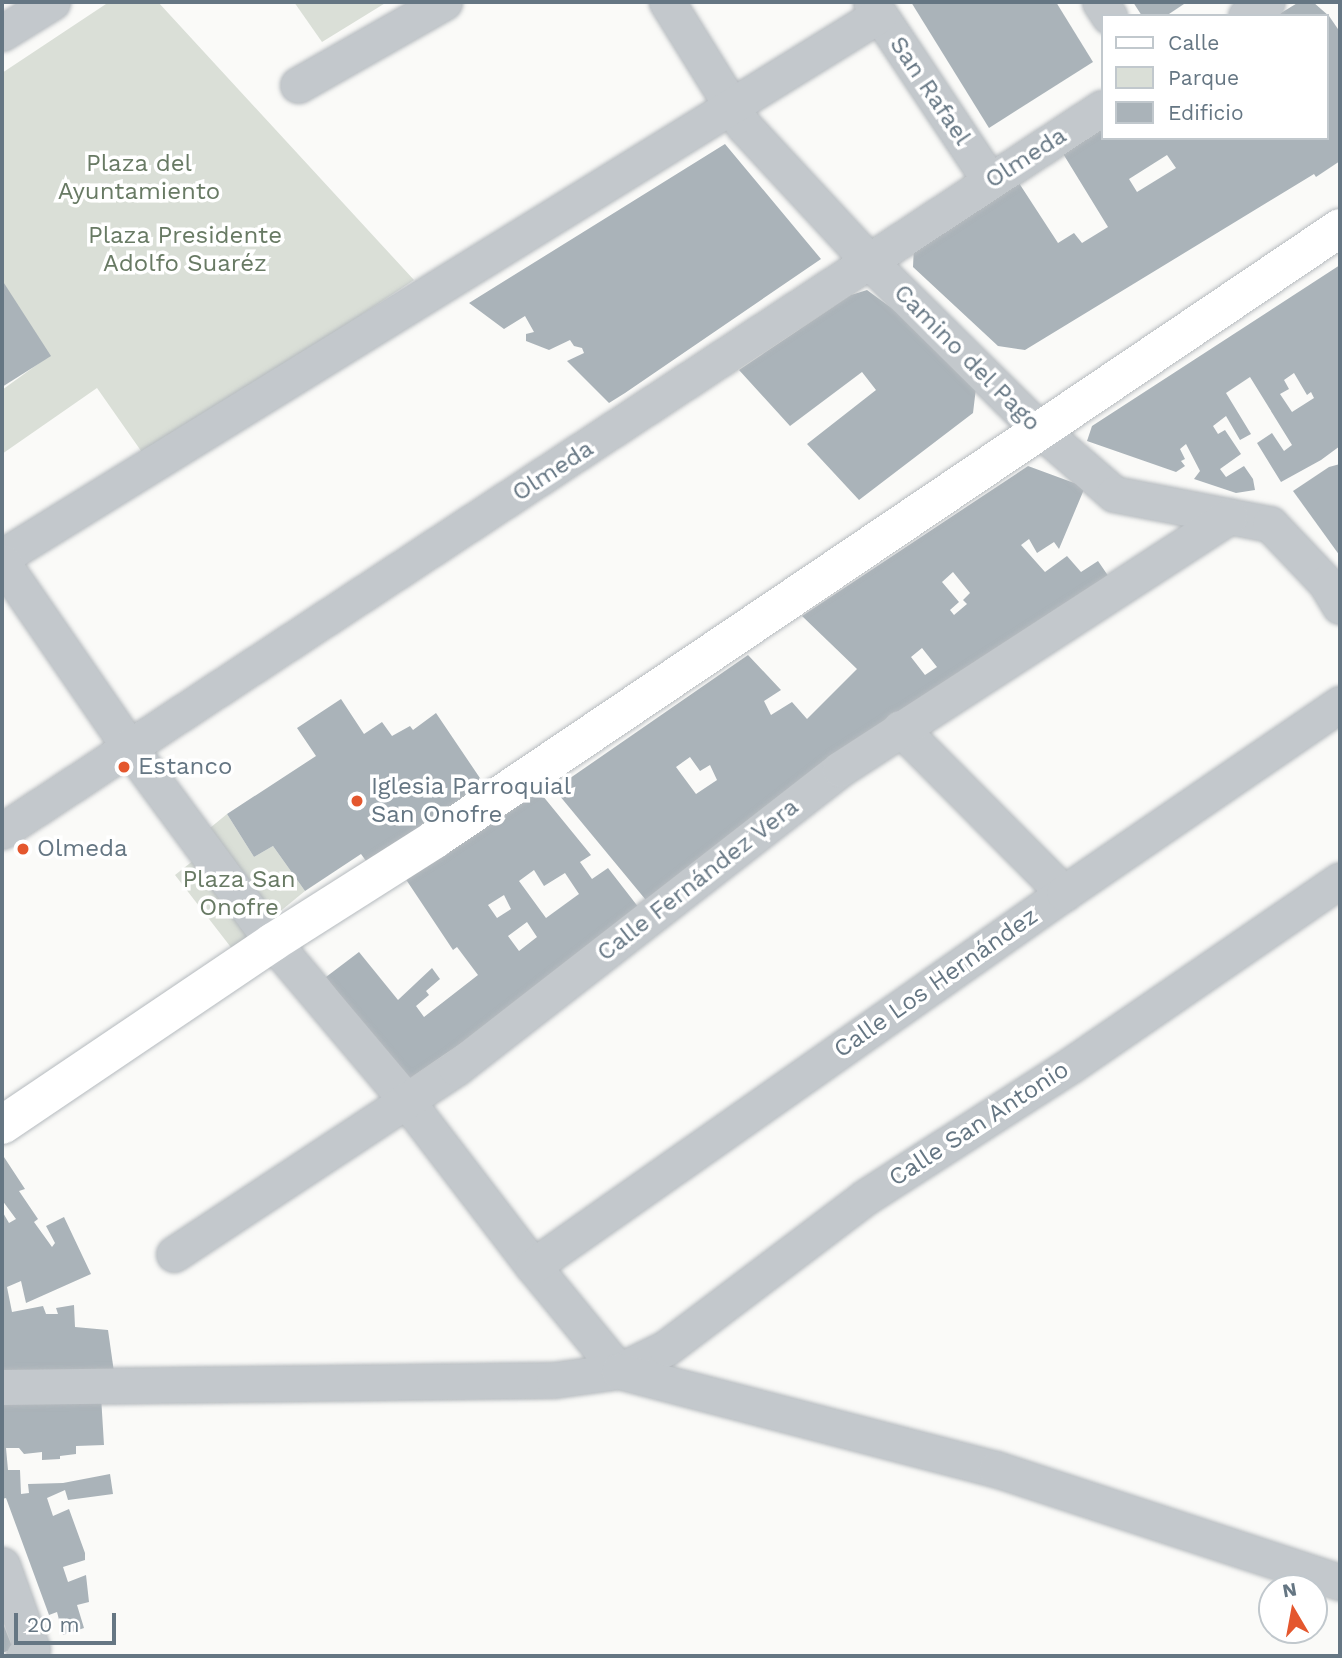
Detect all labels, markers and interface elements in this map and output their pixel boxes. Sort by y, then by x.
legend [1100,14,1328,140]
text: Calle [1168,30,1219,55]
street label: San Rafael [883,31,977,151]
text: Parque [1168,65,1239,90]
text: Edificio [1168,100,1244,125]
street label: Olmeda [980,121,1072,195]
park label: Plaza del Ayuntamiento [58,150,220,206]
park label: Plaza Presidente Adolfo Suaréz [88,222,282,278]
street label: Camino del Pago [887,278,1047,438]
street label: Olmeda [507,434,599,508]
place label: Estanco [138,753,232,781]
marker: Estanco [116,759,132,775]
place label: Iglesia Parroquial San Onofre [371,773,572,829]
street label: Calle Fernández Vera [591,792,805,968]
marker: Iglesia Parroquial San Onofre [349,793,365,809]
place label: Olmeda [37,835,128,863]
marker: Olmeda [15,841,31,857]
park label: Plaza San Onofre [182,866,296,922]
street label: Calle Los Hernández [829,902,1043,1064]
street label: Calle San Antonio [883,1055,1075,1193]
north arrow [1258,1574,1328,1644]
text: N [1281,1577,1299,1602]
scale bar [18,1598,119,1642]
text: 20 m [27,1612,79,1637]

